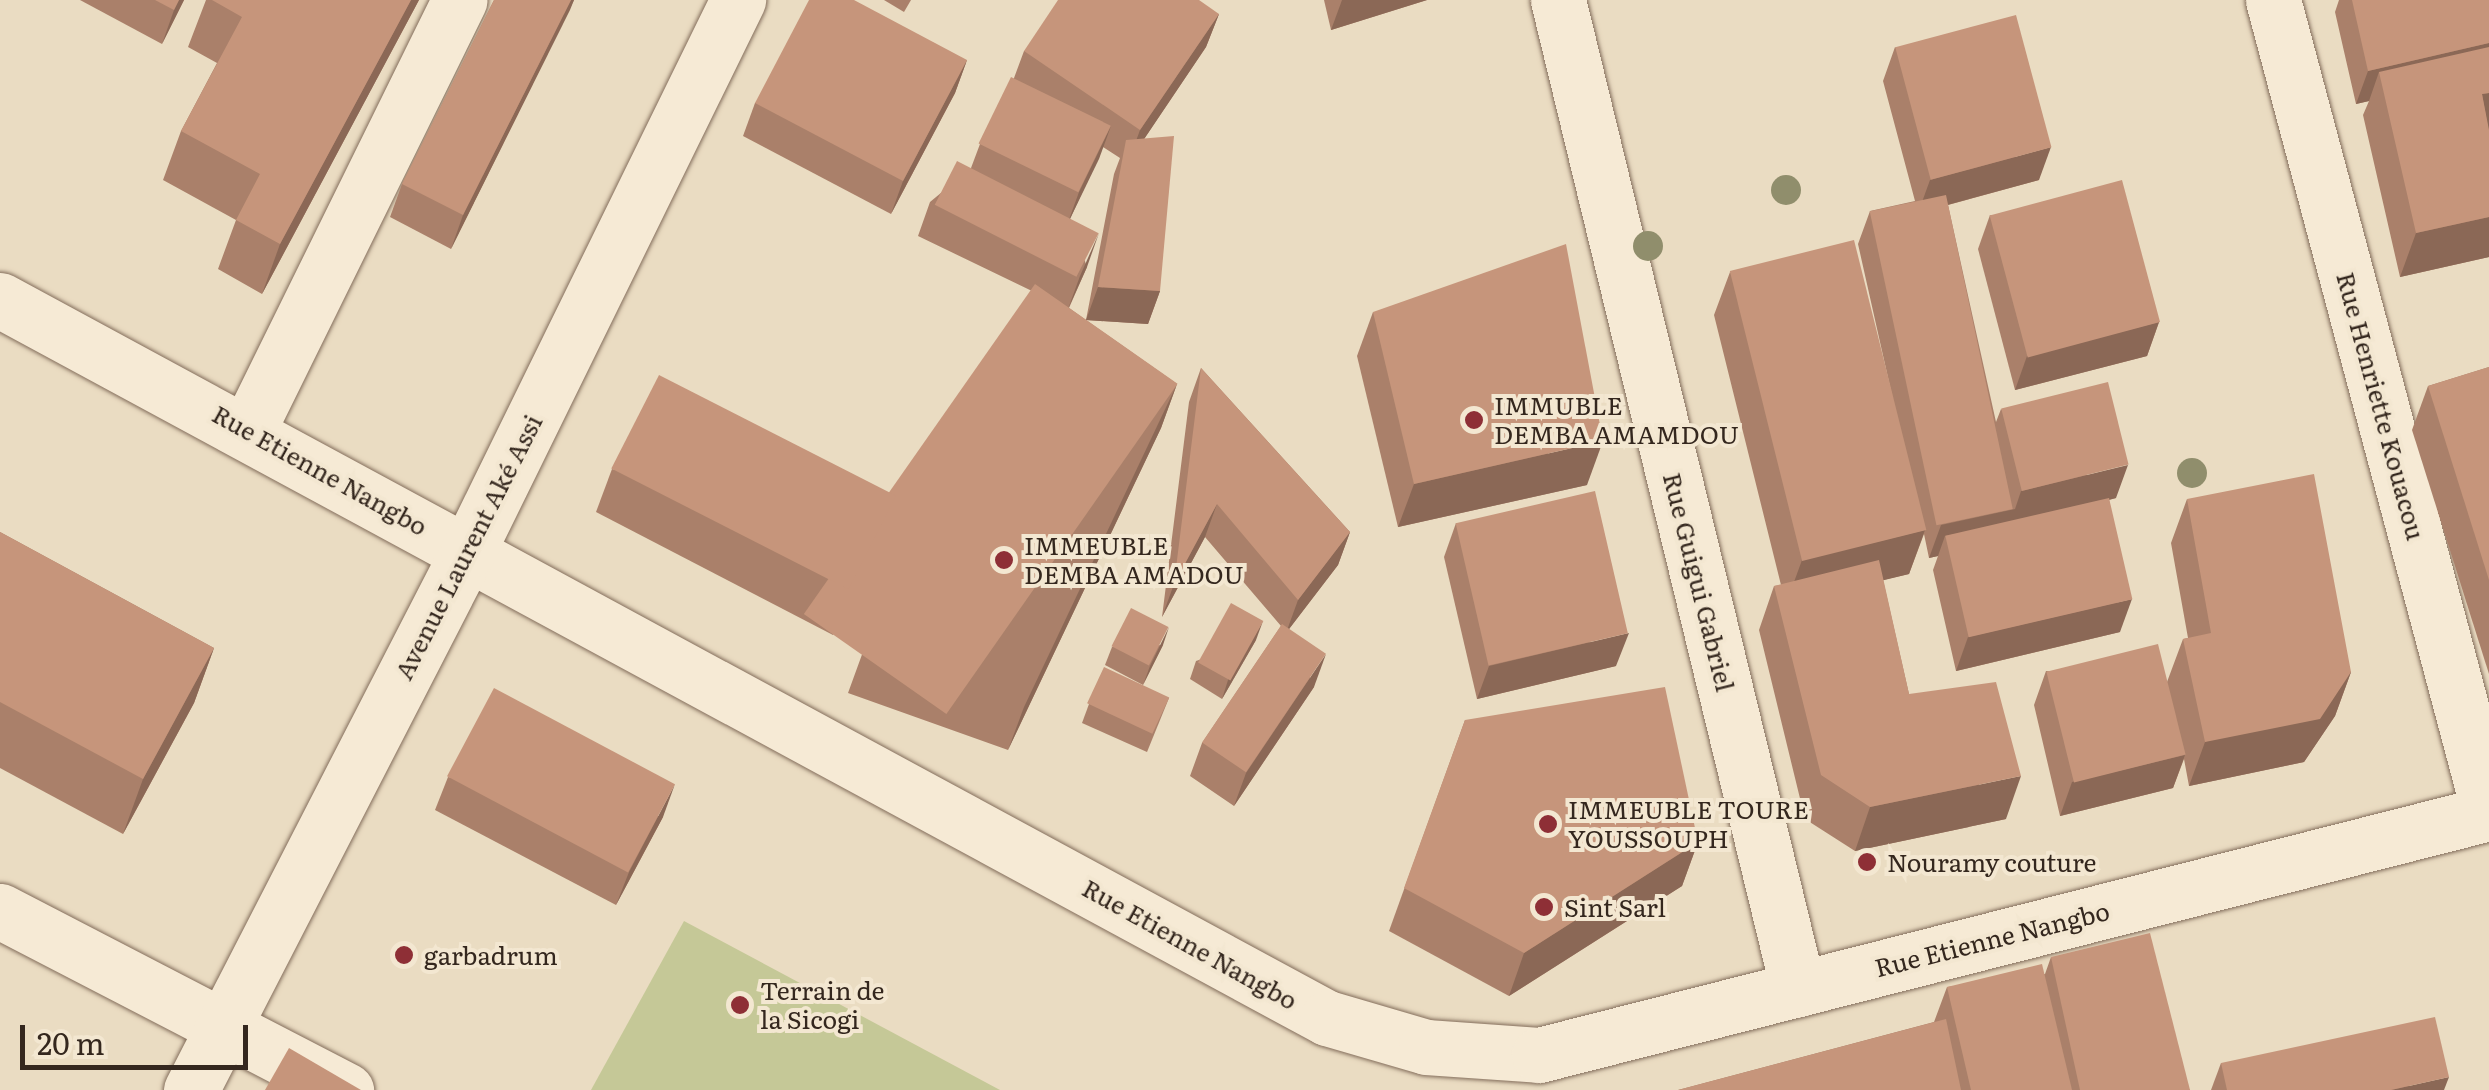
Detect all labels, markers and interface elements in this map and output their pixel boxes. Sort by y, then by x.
street label: Rue Henriette Kouacou [2331,269,2431,543]
place label: IMMUBLE DEMBA AMAMDOU [1494,391,1739,450]
street label: Rue Etienne Nangbo [207,398,433,542]
marker: IMMUBLE DEMBA AMAMDOU [1463,409,1485,431]
street label: Avenue Laurent Aké Assi [388,410,548,684]
street label: Rue Guigui Gabriel [1657,469,1741,695]
place label: IMMEUBLE DEMBA AMADOU [1024,531,1244,590]
marker: IMMEUBLE DEMBA AMADOU [993,549,1015,571]
place label: IMMEUBLE TOURE YOUSSOUPH [1568,795,1809,854]
marker: IMMEUBLE TOURE YOUSSOUPH [1537,813,1559,835]
place label: Nouramy couture [1887,847,2097,877]
marker: Nouramy couture [1856,851,1878,873]
street label: Rue Etienne Nangbo [1077,872,1303,1016]
place label: Sint Sarl [1564,892,1666,922]
street label: Rue Etienne Nangbo [1871,895,2113,983]
marker: Sint Sarl [1533,896,1555,918]
place label: garbadrum [424,940,558,970]
marker: garbadrum [393,944,415,966]
place label: Terrain de la Sicogi [760,976,884,1035]
marker: Terrain de la Sicogi [729,994,751,1016]
scale bar [25,1005,252,1067]
text: 20 m [37,1020,105,1064]

